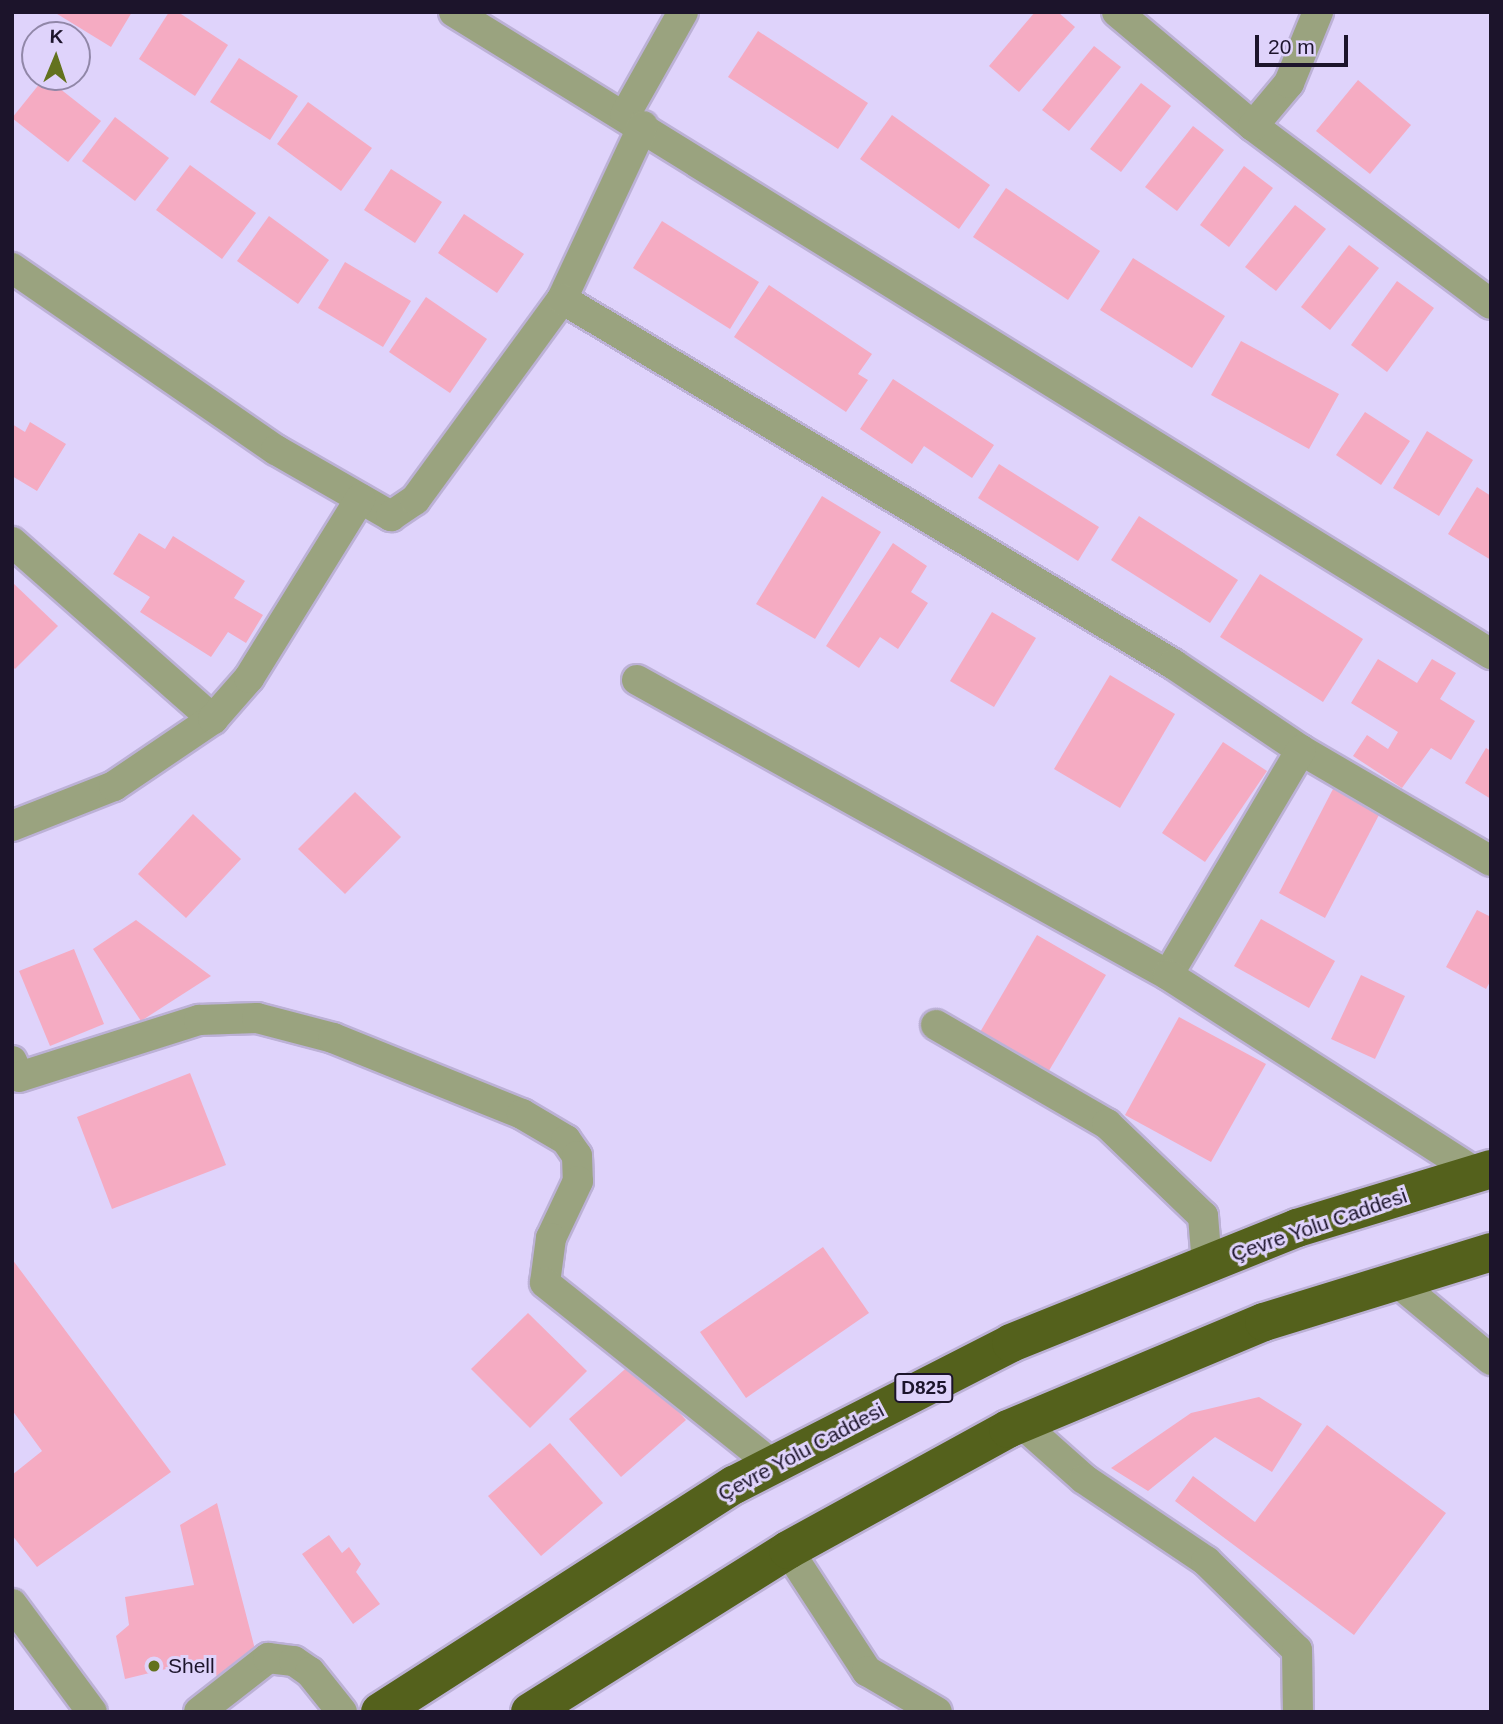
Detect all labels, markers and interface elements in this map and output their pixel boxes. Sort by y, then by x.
north arrow [21,21,91,91]
scale bar [1258,21,1351,65]
text: K [49,26,64,47]
text: 20 m [1268,35,1315,58]
street label: Çevre Yolu Caddesi [1228,1183,1410,1267]
road number: D825 [894,1372,954,1404]
street label: Çevre Yolu Caddesi [713,1397,889,1507]
place label: Shell [168,1653,215,1679]
marker: Shell [146,1658,162,1674]

